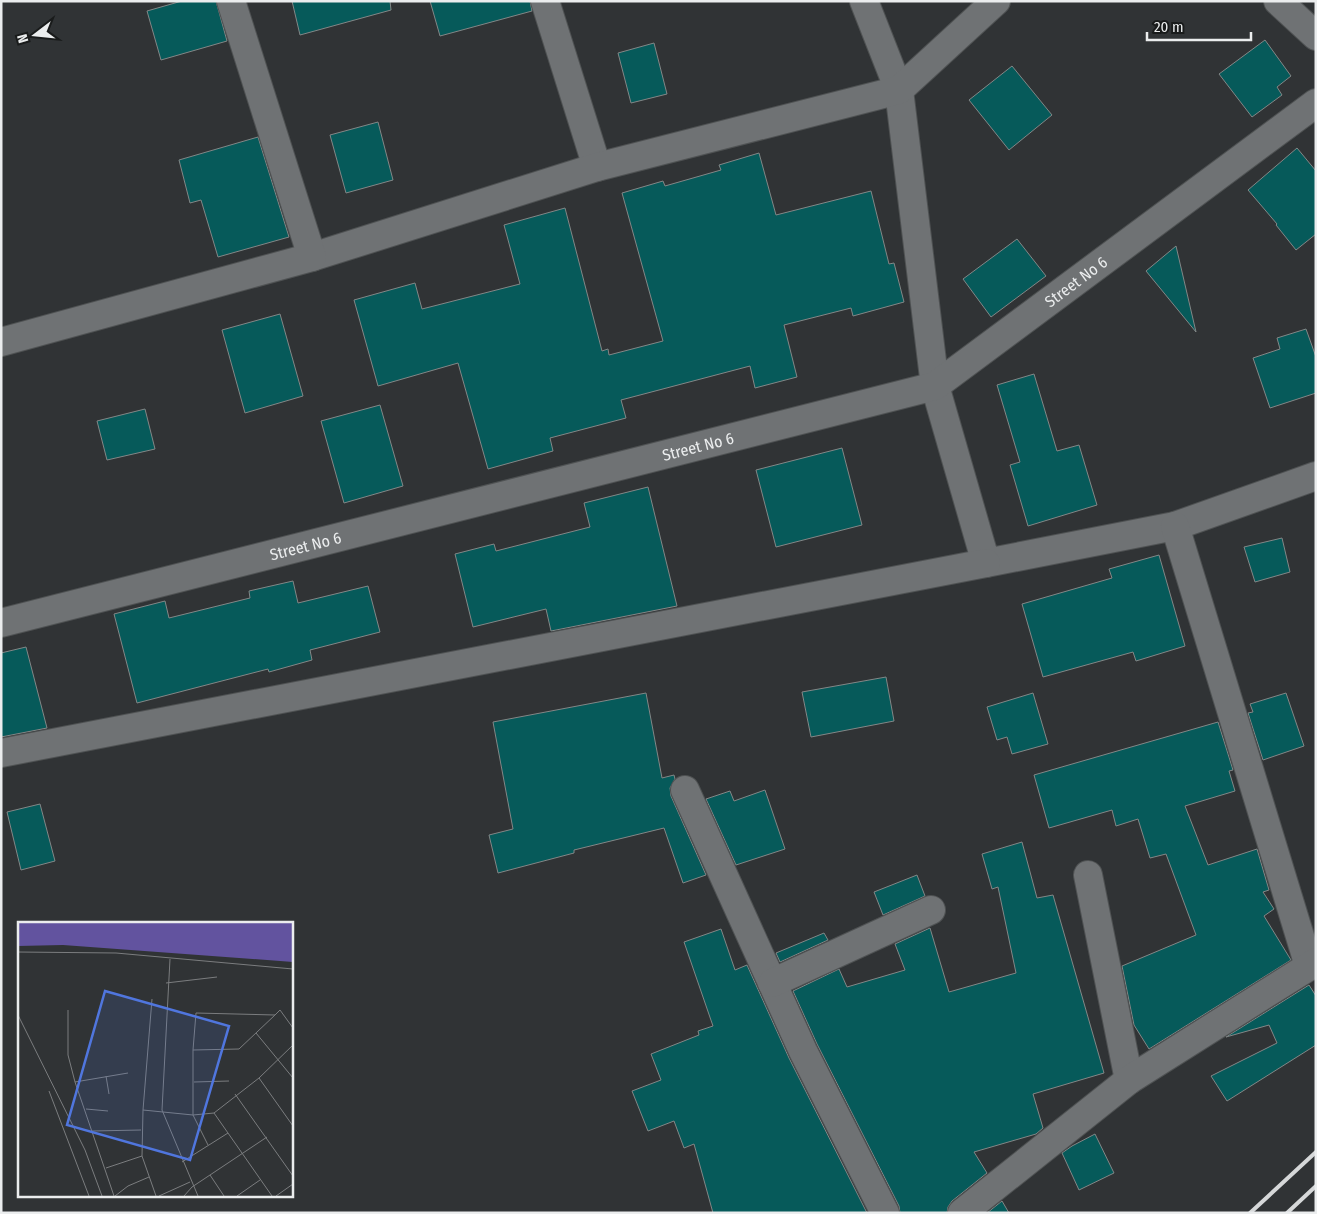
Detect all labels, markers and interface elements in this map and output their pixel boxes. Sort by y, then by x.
north arrow [10,10,60,60]
scale bar [1147,10,1251,42]
text: 20 m [1154,18,1184,36]
text: N [14,32,32,45]
street label: Street No 6 [1041,252,1111,311]
street label: Street No 6 [660,428,736,464]
street label: Street No 6 [268,528,343,564]
inset map [18,922,292,1196]

